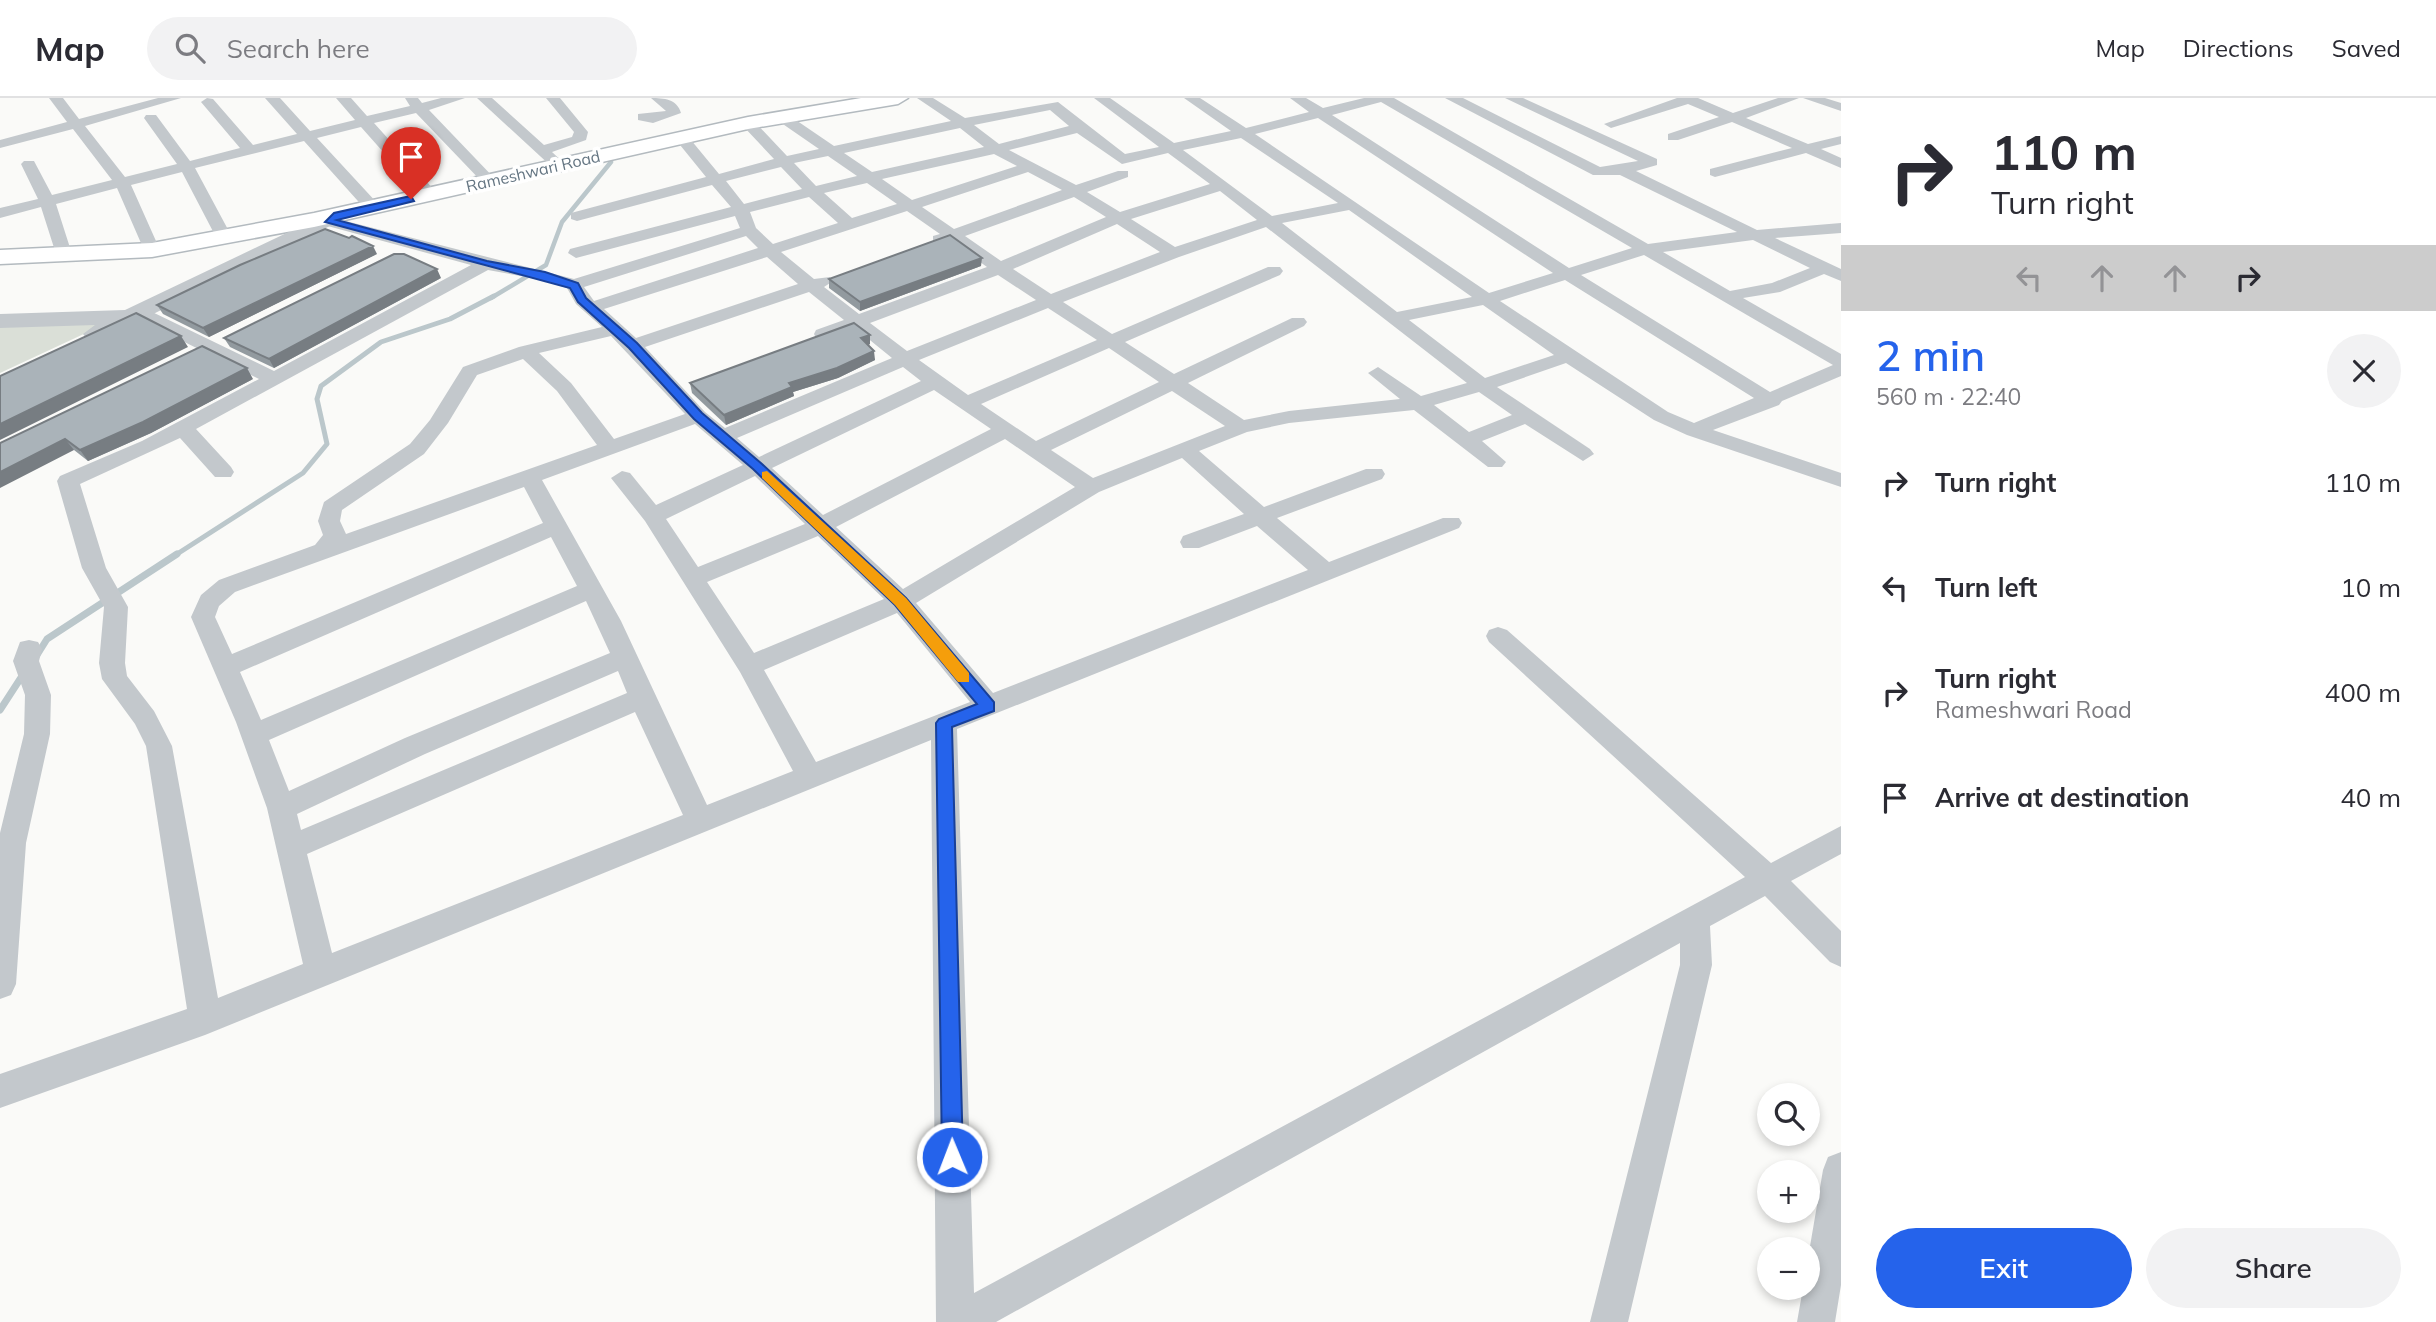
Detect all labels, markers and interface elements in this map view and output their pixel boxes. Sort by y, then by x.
search box [147,17,637,80]
text: Map [35,28,105,69]
icon: search [171,29,209,67]
text: Search here [227,32,370,65]
text: Map [2095,33,2145,63]
text: Directions [2183,33,2294,63]
text: Saved [2332,33,2401,63]
text: 110 m [1991,121,2137,182]
icon: right [1876,126,1967,217]
pin [381,127,441,199]
icon: arrive [392,138,430,176]
street label: Rameshwari Road [464,146,602,196]
text: Turn right [1991,182,2134,222]
icon: left [2010,259,2048,297]
icon: ahead [2083,259,2121,297]
icon: ahead [2156,259,2194,297]
icon: right [2229,259,2267,297]
text: 2 min [1876,329,1985,382]
button: close [2327,334,2401,408]
text: 560 m · 22:40 [1876,382,2021,411]
icon: right [1876,464,1914,502]
text: Turn right [1935,466,2056,499]
text: 110 m [2325,466,2401,499]
icon: left [1876,569,1914,607]
text: Turn left [1935,571,2037,604]
text: 10 m [2340,571,2401,604]
text: Turn right [1935,662,2056,695]
icon: right [1876,674,1914,712]
text: 400 m [2325,676,2401,709]
text: Rameshwari Road [1935,695,2132,724]
icon: arrive [1876,779,1914,817]
text: Arrive at destination [1935,781,2190,814]
text: 40 m [2340,781,2401,814]
map controls [1757,1083,1820,1300]
button: search [1757,1083,1820,1146]
position arrow [915,1120,989,1194]
button: + [1757,1160,1820,1223]
button: Exit [1876,1228,2132,1308]
button: Share [2146,1228,2401,1308]
button: − [1757,1237,1820,1300]

